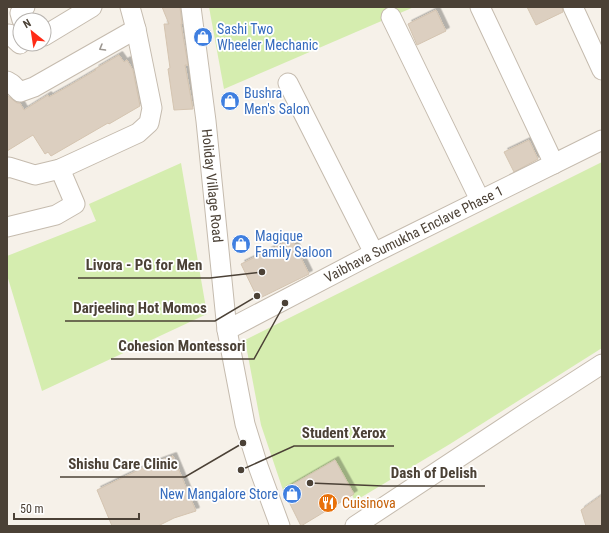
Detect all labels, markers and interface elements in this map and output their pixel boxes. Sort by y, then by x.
north arrow [12,12,52,52]
text: N [21,16,34,31]
place label: Sashi Two Wheeler Mechanic [217,21,318,53]
shop icon: Sashi Two Wheeler Mechanic [192,26,214,48]
one-way arrow [99,44,106,51]
place label: Bushra Men's Salon [244,85,310,117]
shop icon: Bushra Men's Salon [219,90,241,112]
street label: Holiday Village Road [199,128,226,243]
street label: Vaibhava Sumukha Enclave Phase 1 [322,182,506,286]
place label: Magique Family Saloon [255,228,332,260]
shop icon: Magique Family Saloon [230,233,252,255]
callout: Livora - PG for Men [78,251,210,278]
text: Livora - PG for Men [86,256,202,274]
callout: Darjeeling Hot Momos [65,294,215,321]
text: Darjeeling Hot Momos [73,299,207,317]
callout: Cohesion Montessori [111,332,254,359]
text: Cohesion Montessori [118,337,246,355]
callout: Student Xerox [294,419,394,446]
text: Student Xerox [302,424,386,442]
callout: Shishu Care Clinic [60,450,185,477]
text: Shishu Care Clinic [68,455,178,473]
callout: Dash of Delish [383,459,485,486]
text: Dash of Delish [391,464,477,482]
shop icon: New Mangalore Store [281,483,303,505]
place label: New Mangalore Store [160,486,278,502]
restaurant icon: Cuisinova [317,492,339,514]
scale bar [14,495,139,521]
place label: Cuisinova [342,495,396,511]
text: 50 m [20,502,44,516]

